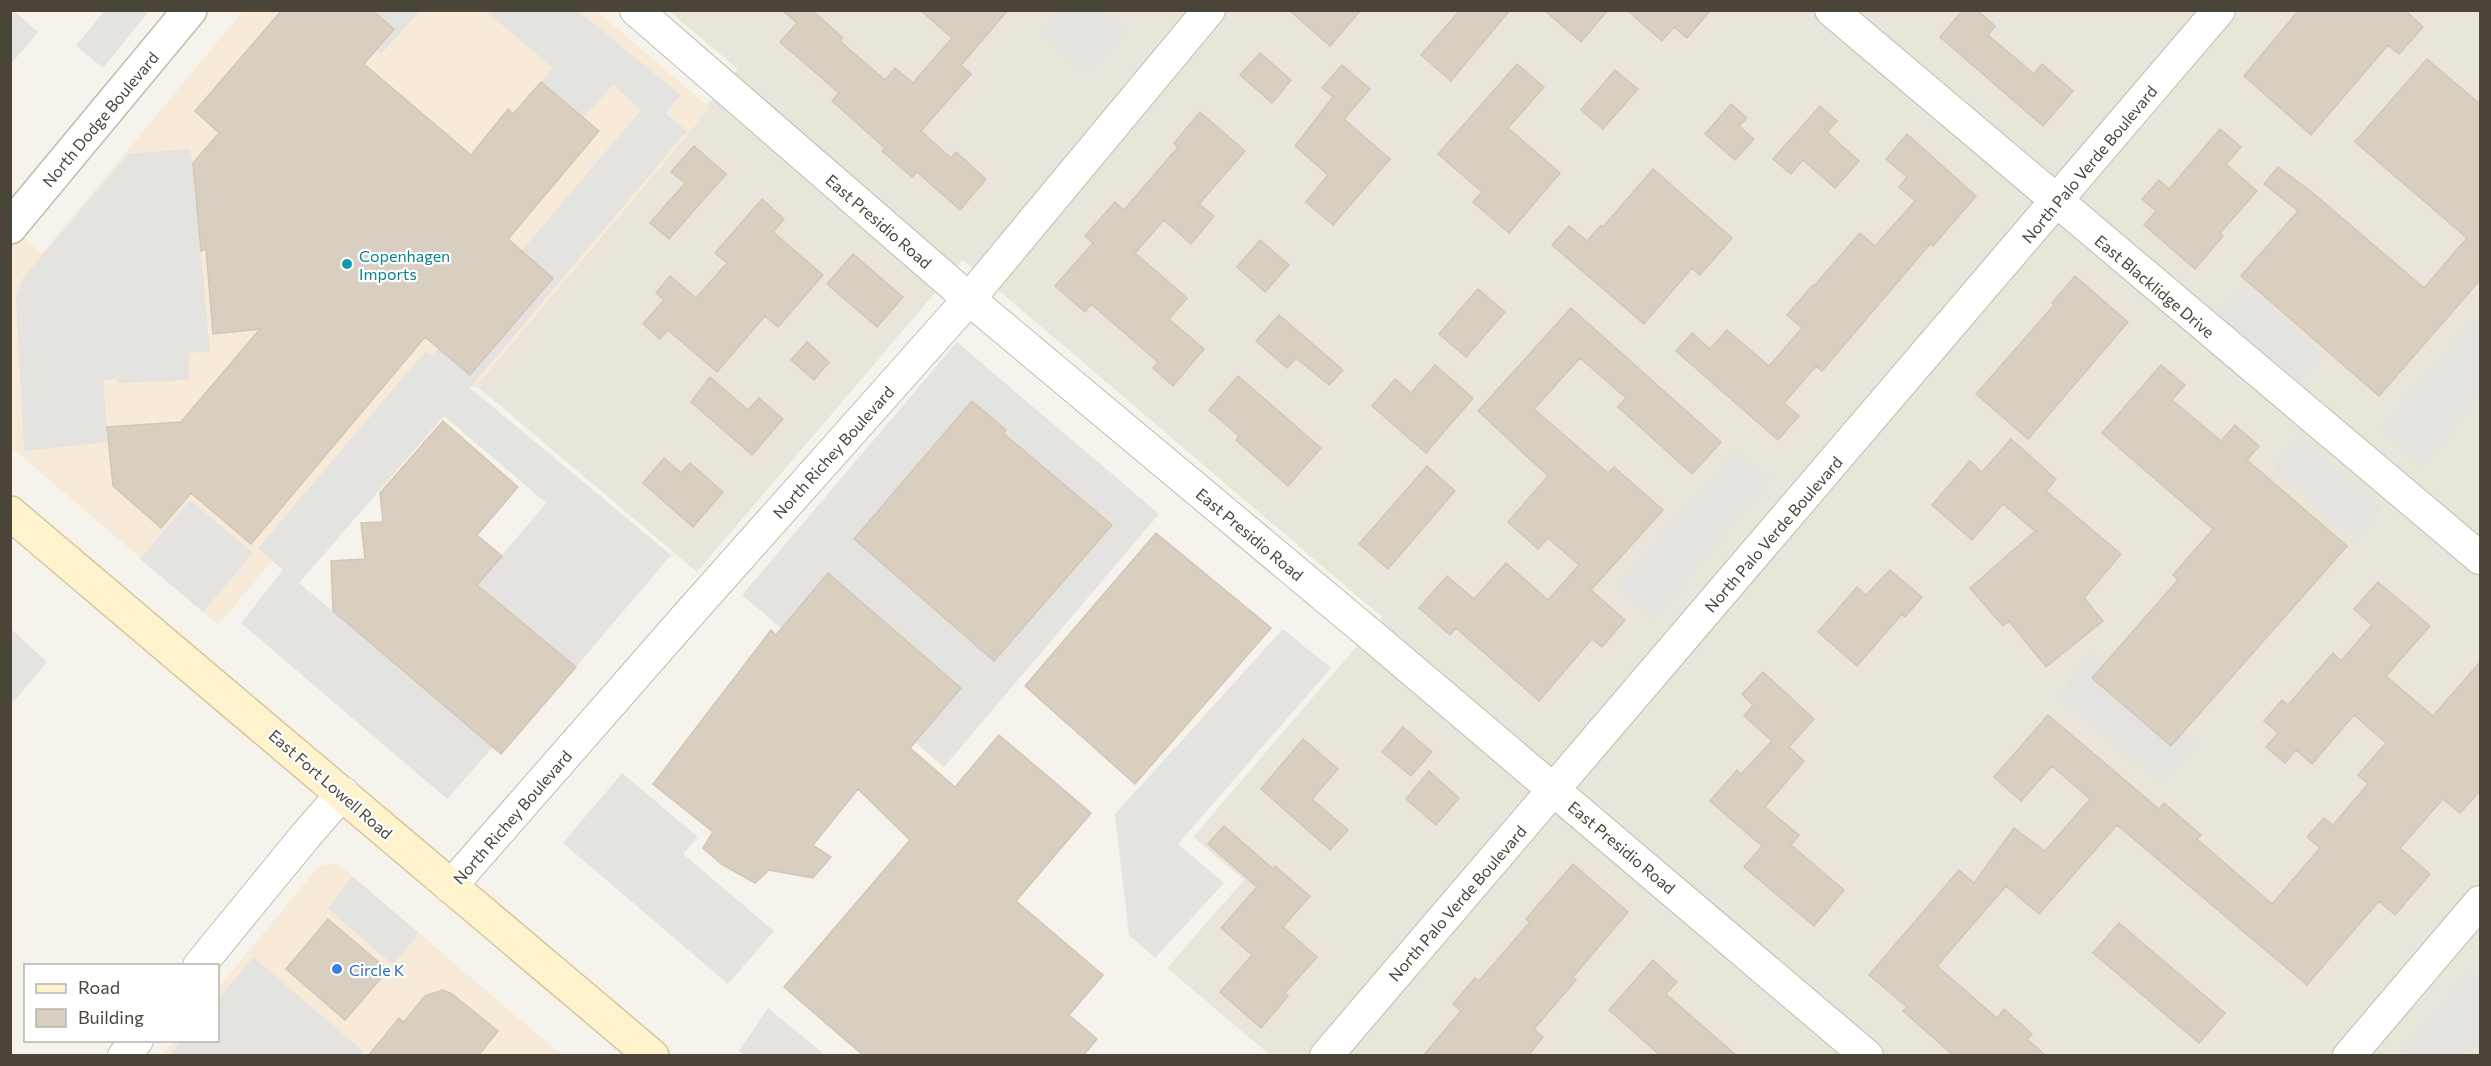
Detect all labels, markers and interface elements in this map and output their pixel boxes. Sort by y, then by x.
street label: North Dodge Boulevard [38,48,162,190]
street label: North Palo Verde Boulevard [2017,81,2161,247]
street label: East Presidio Road [822,170,936,272]
street label: East Blacklidge Drive [2091,230,2219,342]
place label: Copenhagen Imports [359,246,450,283]
marker: Copenhagen Imports [340,257,354,271]
street label: North Richey Boulevard [769,382,897,522]
street label: North Palo Verde Boulevard [1700,452,1846,616]
street label: East Presidio Road [1193,484,1307,584]
street label: East Fort Lowell Road [265,725,397,843]
street label: North Richey Boulevard [449,746,575,888]
street label: East Presidio Road [1565,797,1679,897]
street label: North Palo Verde Boulevard [1384,821,1530,985]
place label: Circle K [349,960,405,979]
marker: Circle K [330,962,344,976]
legend [24,964,219,1042]
text: Road [78,976,120,998]
text: Building [78,1006,144,1028]

